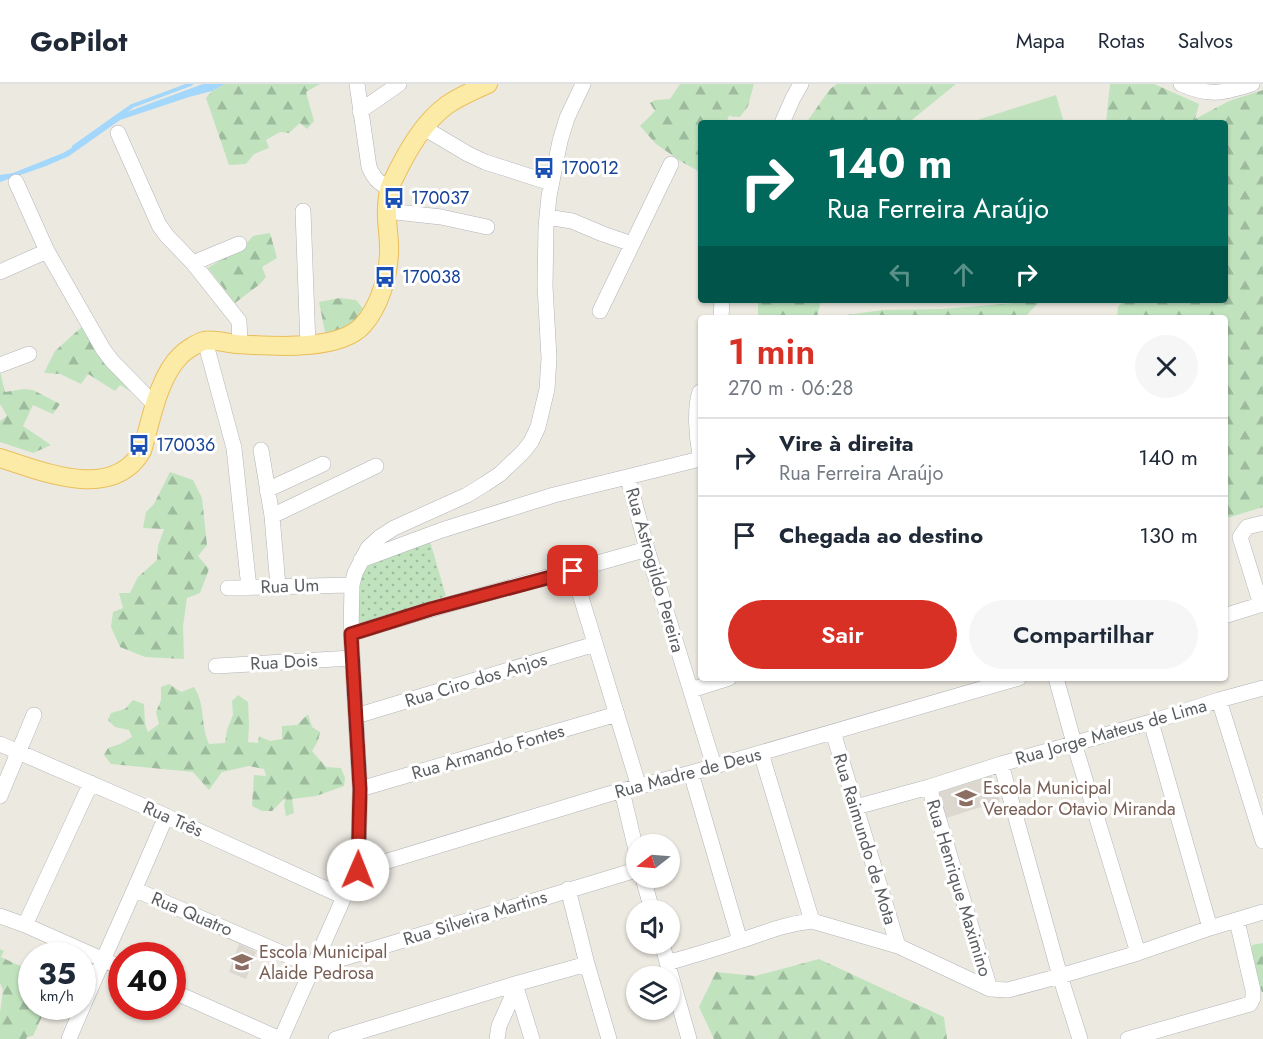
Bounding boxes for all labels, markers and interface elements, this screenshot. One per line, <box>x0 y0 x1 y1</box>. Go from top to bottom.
text: GoPilot <box>30 21 127 62</box>
text: Mapa <box>1016 26 1065 56</box>
text: Rotas <box>1098 26 1145 56</box>
text: Salvos <box>1178 26 1233 56</box>
text: 140 m <box>827 133 953 194</box>
icon: right <box>728 144 806 222</box>
place label: 170012 <box>561 155 619 181</box>
bus stop icon: 170012 <box>532 156 556 180</box>
place label: 170037 <box>411 185 470 211</box>
bus stop icon: 170037 <box>382 186 406 210</box>
text: Rua Ferreira Araújo <box>827 189 1049 228</box>
icon: left <box>884 258 917 291</box>
icon: ahead <box>947 258 980 291</box>
icon: right <box>1010 258 1043 291</box>
place label: 170038 <box>402 264 461 290</box>
bus stop icon: 170038 <box>373 265 397 289</box>
text: 1 min <box>728 325 815 377</box>
button: close <box>1135 335 1198 398</box>
text: 270 m · 06:28 <box>728 374 853 403</box>
text: Vire à direita <box>779 427 914 459</box>
place label: 170036 <box>156 432 215 458</box>
bus stop icon: 170036 <box>127 433 151 457</box>
icon: right <box>728 441 761 474</box>
text: 140 m <box>1138 441 1198 473</box>
text: Rua Ferreira Araújo <box>779 459 944 488</box>
street label: Rua Astrogildo Pereira <box>619 484 691 656</box>
icon: arrive <box>728 519 761 552</box>
text: Chegada ao destino <box>779 519 983 551</box>
text: 130 m <box>1139 519 1198 551</box>
pin <box>547 545 598 596</box>
icon: arrive <box>556 554 589 587</box>
street label: Rua Um <box>260 572 320 600</box>
button: Sair <box>728 600 957 669</box>
button: Compartilhar <box>969 600 1198 669</box>
street label: Rua Ciro dos Anjos <box>402 646 550 714</box>
street label: Rua Dois <box>250 647 318 677</box>
street label: Rua Jorge Mateus de Lima <box>1012 692 1210 772</box>
street label: Rua Armando Fontes <box>409 718 567 786</box>
street label: Rua Madre de Deus <box>612 741 764 805</box>
street label: Rua Raimundo de Mota <box>827 750 903 928</box>
place label: Escola Municipal Vereador Otavio Miranda <box>983 775 1176 822</box>
school or university icon: Escola Municipal Vereador Otavio Miranda <box>954 786 978 810</box>
street label: Rua Três <box>139 794 207 844</box>
street label: Rua Henrique Maximino <box>920 796 998 980</box>
north arrow <box>626 834 680 888</box>
map controls <box>626 834 680 1020</box>
position arrow <box>326 838 390 902</box>
street label: Rua Silveira Martins <box>400 884 550 952</box>
street label: Rua Quatro <box>147 885 237 943</box>
button: sound <box>626 900 680 954</box>
place label: Escola Municipal Alaide Pedrosa <box>259 939 387 986</box>
speed limit sign: 40 <box>108 942 186 1020</box>
school or university icon: Escola Municipal Alaide Pedrosa <box>230 950 254 974</box>
text: 35 <box>38 952 76 995</box>
button: layers <box>626 966 680 1020</box>
text: km/h <box>40 985 74 1007</box>

